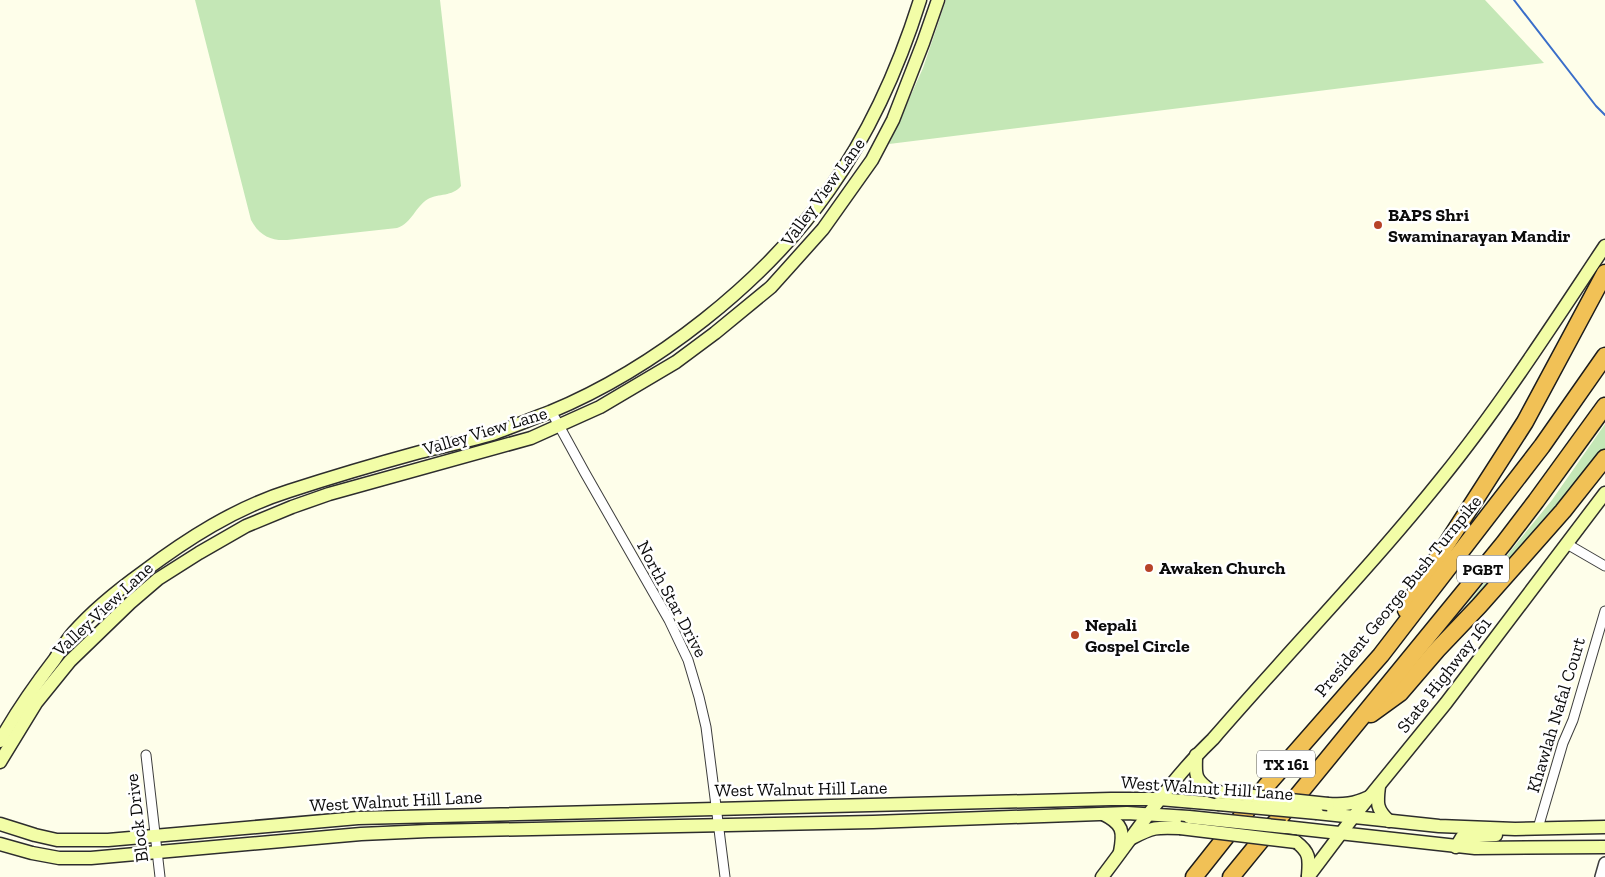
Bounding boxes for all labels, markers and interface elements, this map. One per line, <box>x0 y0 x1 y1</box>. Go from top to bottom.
street label: Valley View Lane <box>776 134 870 251</box>
place label: BAPS Shri Swaminarayan Mandir <box>1388 204 1571 247</box>
marker: BAPS Shri Swaminarayan Mandir <box>1372 219 1384 231</box>
street label: Valley View Lane <box>419 402 550 461</box>
street label: President George Bush Turnpike <box>1310 491 1486 701</box>
street label: North Star Drive <box>632 537 712 661</box>
road number: PGBT <box>1457 556 1509 582</box>
street label: Valley View Lane <box>48 557 158 662</box>
place label: Awaken Church <box>1159 557 1286 579</box>
marker: Awaken Church <box>1143 562 1155 574</box>
street label: State Highway 161 <box>1392 613 1496 737</box>
place label: Nepali Gospel Circle <box>1085 614 1190 657</box>
marker: Nepali Gospel Circle <box>1069 629 1081 641</box>
street label: Khawlah Nafal Court <box>1522 634 1590 795</box>
road number: TX 161 <box>1257 751 1315 778</box>
street label: West Walnut Hill Lane <box>1120 771 1294 805</box>
street label: Block Drive <box>121 773 153 863</box>
street label: West Walnut Hill Lane <box>714 776 888 802</box>
street label: West Walnut Hill Lane <box>309 785 483 817</box>

